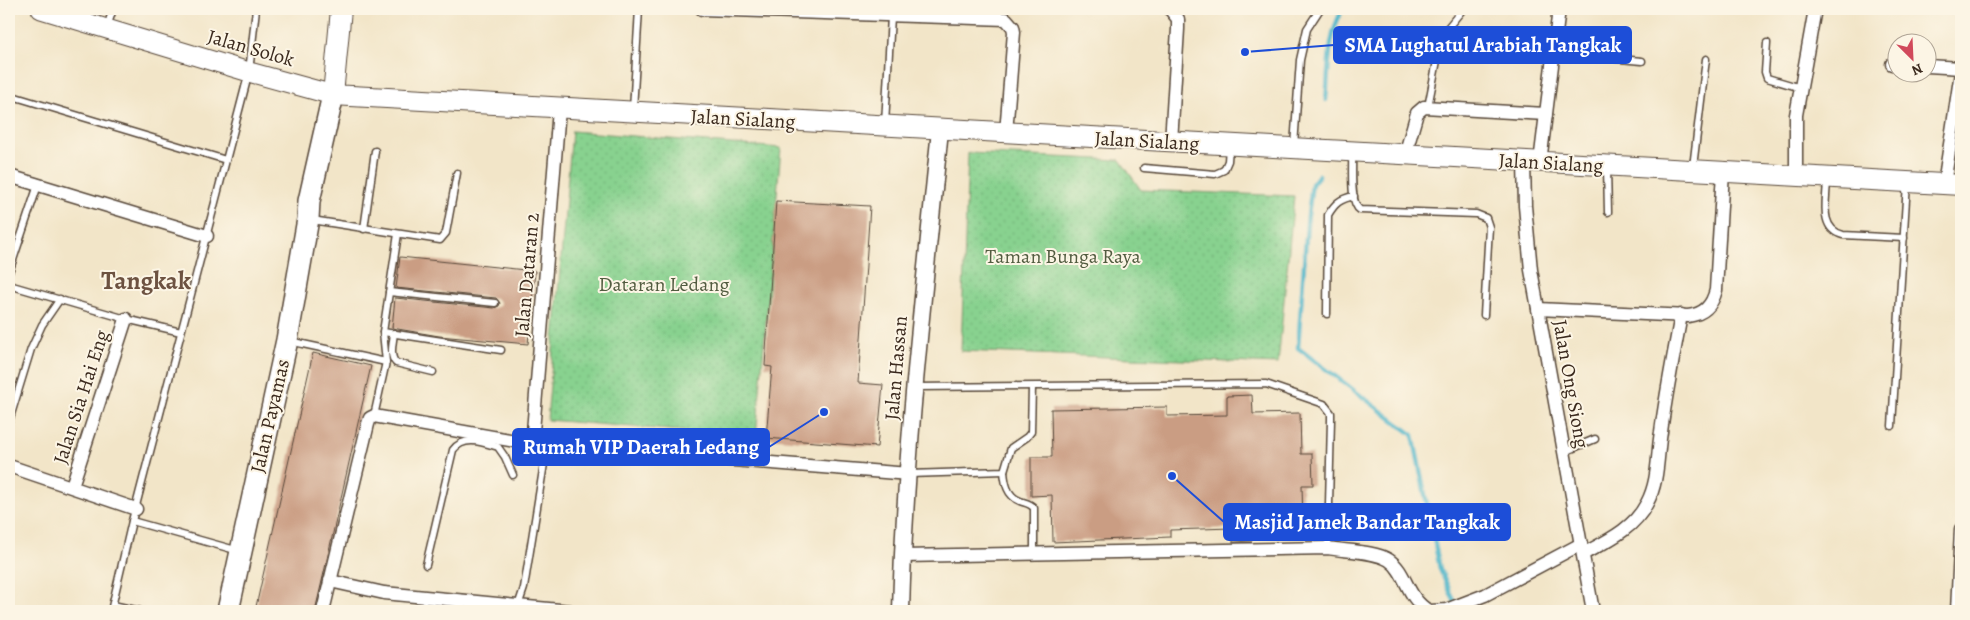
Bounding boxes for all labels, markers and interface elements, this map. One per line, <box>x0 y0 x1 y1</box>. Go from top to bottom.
street label: Jalan Solok <box>204 23 298 73</box>
callout: SMA Lughatul Arabiah Tangkak <box>1334 27 1631 63</box>
text: SMA Lughatul Arabiah Tangkak <box>1345 31 1622 59</box>
north arrow <box>1888 32 1938 82</box>
text: N <box>1909 59 1926 80</box>
street label: Jalan Sialang <box>690 103 796 135</box>
street label: Jalan Sialang <box>1094 125 1200 157</box>
street label: Jalan Sialang <box>1498 147 1604 179</box>
street label: Jalan Dataran 2 <box>508 211 546 338</box>
park label: Taman Bunga Raya <box>985 243 1141 270</box>
district label: Tangkak <box>101 264 191 298</box>
park label: Dataran Ledang <box>598 271 730 298</box>
street label: Jalan Hassan <box>878 315 914 421</box>
street label: Jalan Ong Siong <box>1546 318 1596 450</box>
street label: Jalan Sia Hai Eng <box>47 326 115 468</box>
street label: Jalan Payamas <box>244 357 296 475</box>
callout: Rumah VIP Daerah Ledang <box>513 429 769 465</box>
text: Rumah VIP Daerah Ledang <box>523 433 760 461</box>
callout: Masjid Jamek Bandar Tangkak <box>1224 504 1510 540</box>
text: Masjid Jamek Bandar Tangkak <box>1234 508 1500 536</box>

